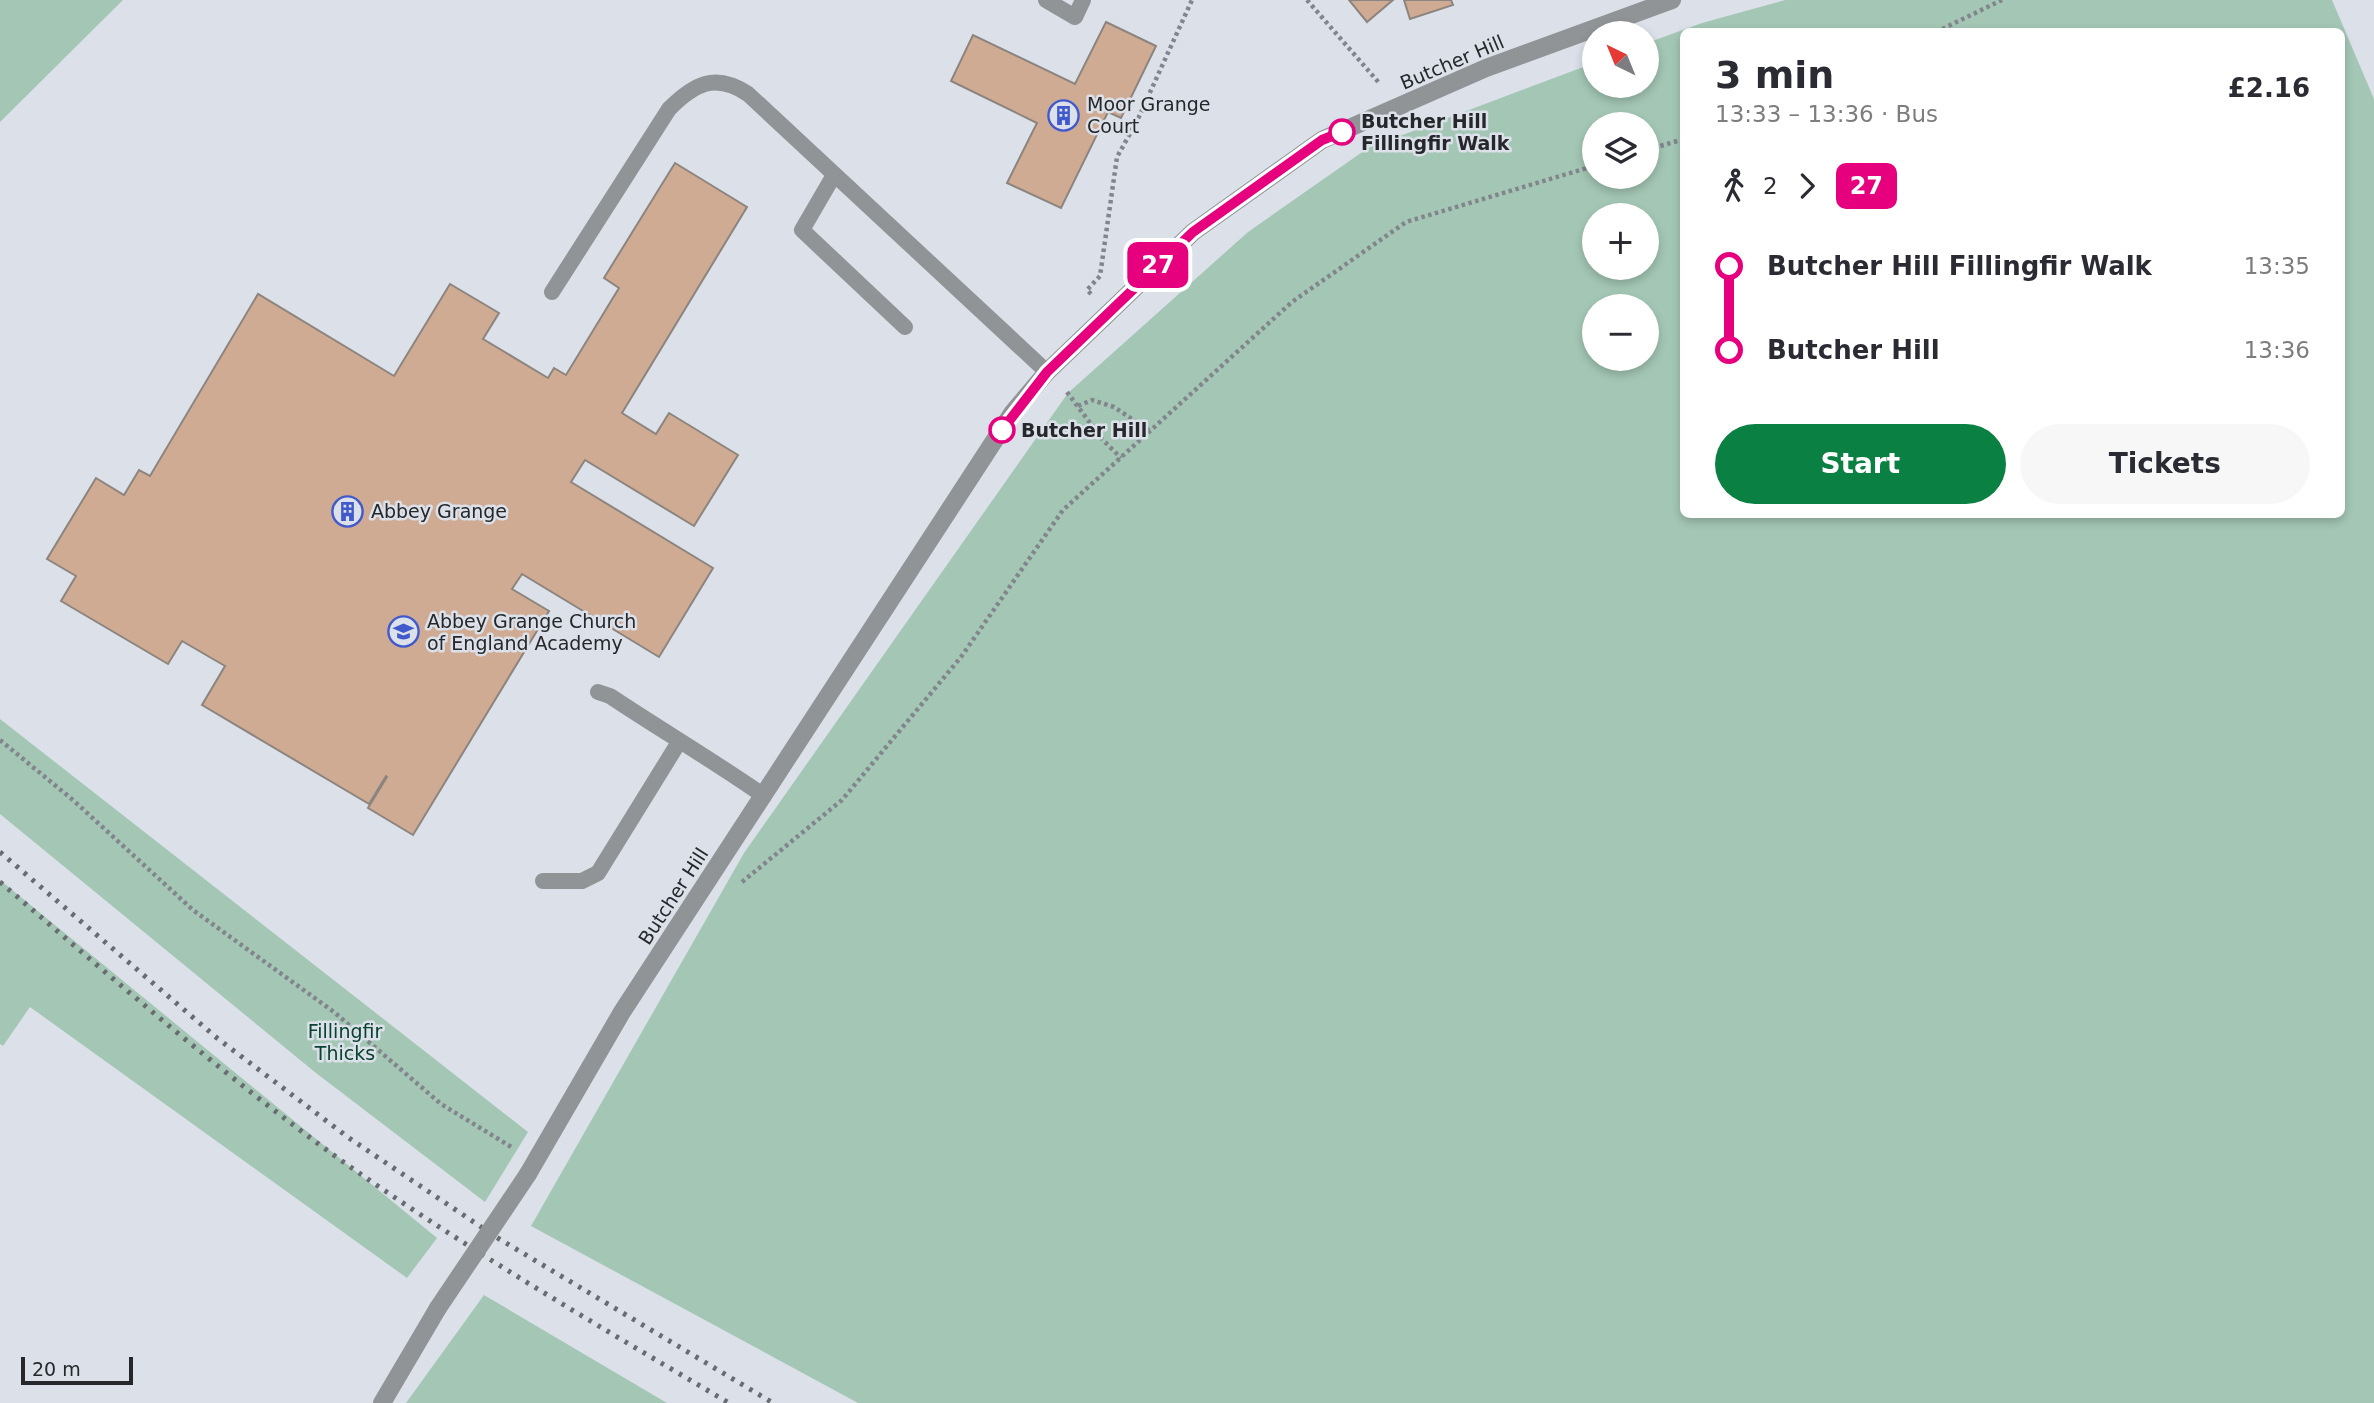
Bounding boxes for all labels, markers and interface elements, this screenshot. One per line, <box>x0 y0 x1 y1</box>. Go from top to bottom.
north arrow <box>1582 21 1659 98</box>
map controls <box>1582 21 1659 371</box>
street label: Butcher Hill <box>1397 30 1507 94</box>
text: 3 min <box>1715 53 1834 97</box>
text: £2.16 <box>2228 73 2310 103</box>
place label: Moor Grange Court <box>1087 93 1210 137</box>
building icon: Moor Grange Court <box>1047 98 1081 132</box>
text: 13:33 – 13:36 · Bus <box>1715 101 1938 127</box>
place label: Butcher Hill Fillingfir Walk <box>1361 110 1510 154</box>
button: layers <box>1582 112 1659 189</box>
marker: Butcher Hill Fillingfir Walk <box>1329 119 1355 145</box>
icon: walk <box>1715 167 1753 205</box>
icon: forward <box>1788 167 1826 205</box>
text: 27 <box>1850 172 1883 200</box>
text: 2 <box>1763 173 1778 199</box>
button: + <box>1582 203 1659 280</box>
line badge: 27 <box>1126 242 1190 288</box>
text: 27 <box>1141 251 1175 279</box>
text: Butcher Hill Fillingfir Walk <box>1767 251 2152 281</box>
text: 13:35 <box>2244 253 2310 279</box>
button: − <box>1582 294 1659 371</box>
text: Butcher Hill <box>1767 335 1940 365</box>
text: 13:36 <box>2244 337 2310 363</box>
marker: Butcher Hill <box>989 417 1015 443</box>
place label: Butcher Hill <box>1021 419 1147 441</box>
button: Start <box>1715 424 2006 504</box>
button: Tickets <box>2020 424 2310 504</box>
building icon: Abbey Grange <box>331 494 365 528</box>
place label: Abbey Grange <box>371 500 507 522</box>
place label: Abbey Grange Church of England Academy <box>427 610 636 654</box>
school or university icon: Abbey Grange Church of England Academy <box>387 615 421 649</box>
street label: Butcher Hill <box>634 844 712 948</box>
park label: Fillingfir Thicks <box>308 1020 382 1064</box>
scale bar <box>21 1354 133 1386</box>
text: 20 m <box>32 1358 81 1380</box>

